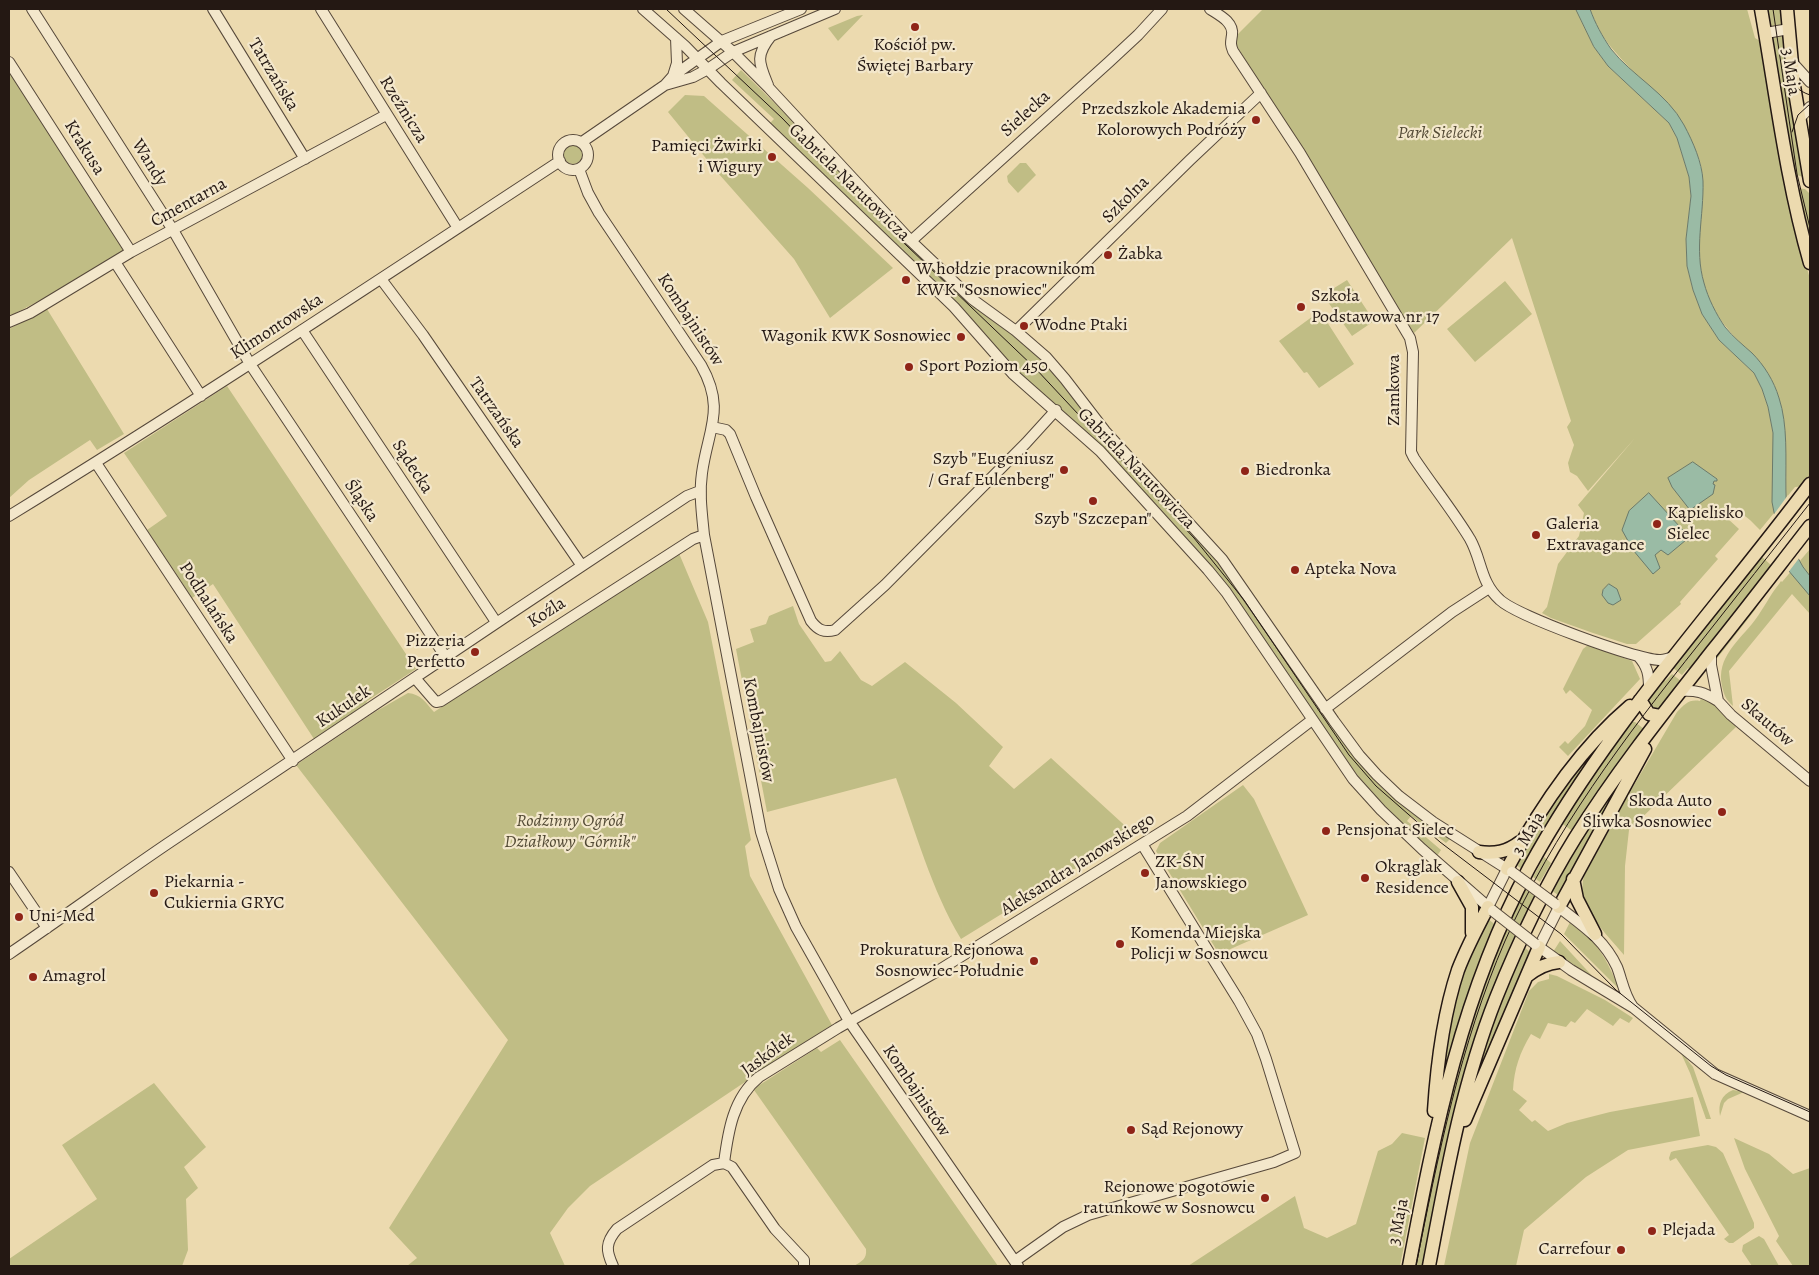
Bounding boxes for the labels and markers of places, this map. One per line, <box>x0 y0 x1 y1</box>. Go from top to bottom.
marker: Kościół pw. Świętej Barbary <box>909 21 921 33</box>
place label: Kościół pw. Świętej Barbary <box>857 35 973 78</box>
place label: Przedszkole Akademia Kolorowych Podróży <box>1081 99 1246 142</box>
marker: Przedszkole Akademia Kolorowych Podróży <box>1250 114 1262 126</box>
place label: Pamięci Żwirki i Wigury <box>651 136 762 178</box>
marker: Pamięci Żwirki i Wigury <box>766 151 778 163</box>
place label: Żabka <box>1118 244 1163 266</box>
marker: Żabka <box>1102 249 1114 261</box>
place label: W hołdzie pracownikom KWK "Sosnowiec" <box>916 259 1095 302</box>
marker: W hołdzie pracownikom KWK "Sosnowiec" <box>900 274 912 286</box>
place label: Szkoła Podstawowa nr 17 <box>1311 286 1439 328</box>
marker: Szkoła Podstawowa nr 17 <box>1295 301 1307 313</box>
place label: Wodne Ptaki <box>1034 315 1128 337</box>
marker: Wodne Ptaki <box>1018 320 1030 332</box>
place label: Wagonik KWK Sosnowiec <box>762 326 951 348</box>
marker: Wagonik KWK Sosnowiec <box>955 331 967 343</box>
place label: Sport Poziom 450 <box>919 356 1048 378</box>
marker: Sport Poziom 450 <box>903 361 915 373</box>
place label: Szyb "Eugeniusz / Graf Eulenberg" <box>928 449 1054 492</box>
place label: Biedronka <box>1255 460 1331 482</box>
marker: Szyb "Eugeniusz / Graf Eulenberg" <box>1058 464 1070 476</box>
marker: Biedronka <box>1239 465 1251 477</box>
marker: Szyb "Szczepan" <box>1087 495 1099 507</box>
place label: Kąpielisko Sielec <box>1667 503 1743 546</box>
place label: Szyb "Szczepan" <box>1034 509 1152 531</box>
place label: Galeria Extravagance <box>1546 514 1644 556</box>
marker: Kąpielisko Sielec <box>1651 518 1663 530</box>
marker: Galeria Extravagance <box>1530 529 1542 541</box>
place label: Apteka Nova <box>1305 559 1397 581</box>
marker: Apteka Nova <box>1289 564 1301 576</box>
place label: Pizzeria Perfetto <box>405 631 465 674</box>
marker: Pizzeria Perfetto <box>469 646 481 658</box>
place label: Skoda Auto Śliwka Sosnowiec <box>1583 791 1712 834</box>
marker: Skoda Auto Śliwka Sosnowiec <box>1716 806 1728 818</box>
place label: Pensjonat Sielec <box>1336 820 1454 842</box>
marker: Pensjonat Sielec <box>1320 825 1332 837</box>
place label: ZK-ŚN Janowskiego <box>1155 852 1247 894</box>
place label: Okrąglak Residence <box>1375 857 1449 900</box>
marker: ZK-ŚN Janowskiego <box>1139 867 1151 879</box>
place label: Piekarnia - Cukiernia GRYC <box>164 872 284 914</box>
marker: Okrąglak Residence <box>1359 872 1371 884</box>
marker: Piekarnia - Cukiernia GRYC <box>148 887 160 899</box>
place label: Uni-Med <box>29 906 95 928</box>
marker: Uni-Med <box>13 911 25 923</box>
place label: Komenda Miejska Policji w Sosnowcu <box>1130 923 1268 966</box>
marker: Komenda Miejska Policji w Sosnowcu <box>1114 938 1126 950</box>
place label: Prokuratura Rejonowa Sosnowiec-Południe <box>859 940 1024 982</box>
marker: Prokuratura Rejonowa Sosnowiec-Południe <box>1028 955 1040 967</box>
place label: Amagrol <box>43 966 106 988</box>
marker: Amagrol <box>27 971 39 983</box>
place label: Sąd Rejonowy <box>1141 1119 1243 1141</box>
marker: Sąd Rejonowy <box>1125 1124 1137 1136</box>
place label: Rejonowe pogotowie ratunkowe w Sosnowcu <box>1083 1177 1255 1220</box>
marker: Rejonowe pogotowie ratunkowe w Sosnowcu <box>1259 1192 1271 1204</box>
place label: Plejada <box>1662 1220 1715 1242</box>
marker: Plejada <box>1646 1225 1658 1237</box>
place label: Carrefour <box>1538 1239 1611 1261</box>
marker: Carrefour <box>1615 1244 1627 1256</box>

